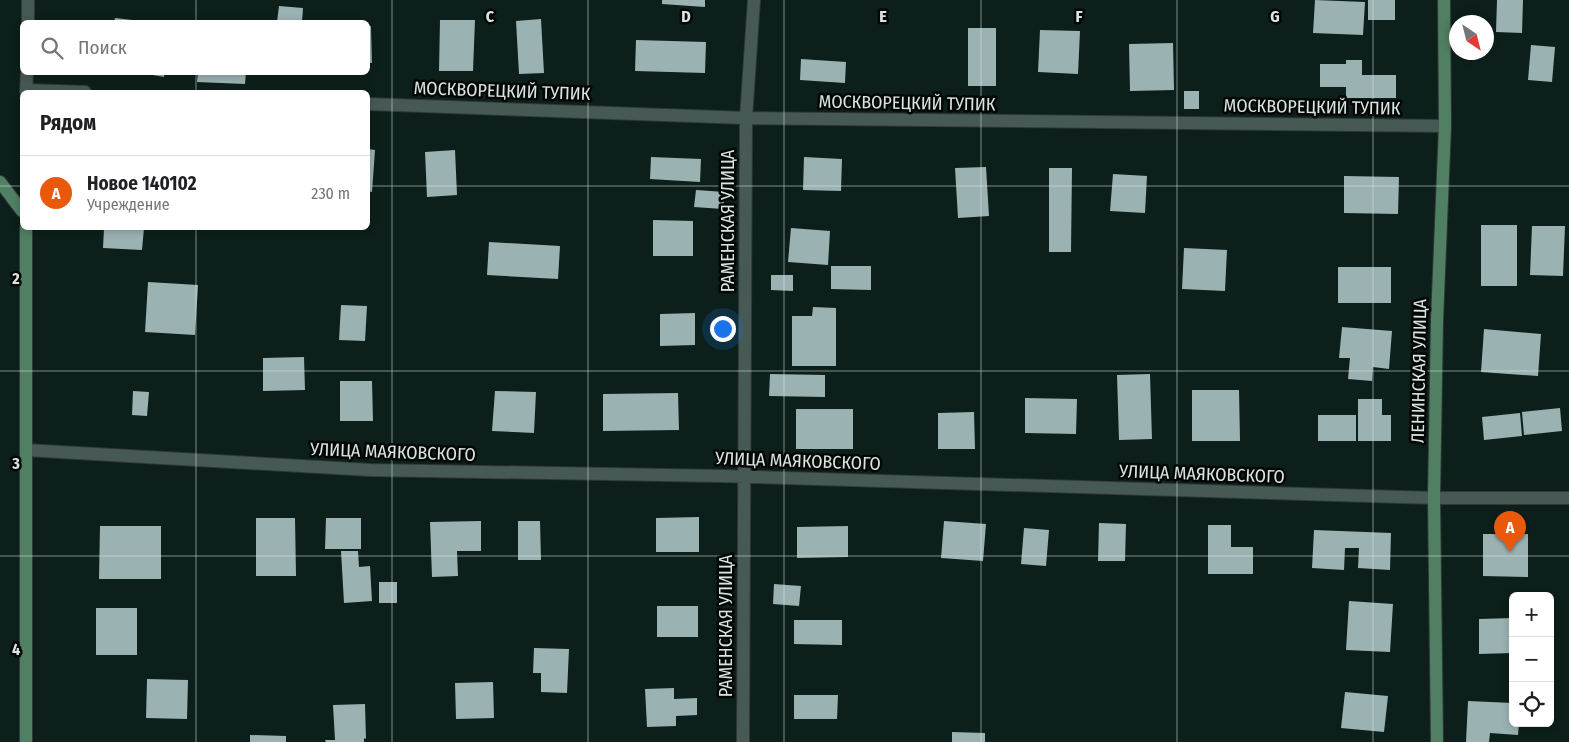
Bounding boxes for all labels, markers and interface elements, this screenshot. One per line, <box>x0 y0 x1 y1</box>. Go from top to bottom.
text: C <box>486 7 495 26</box>
text: D <box>681 7 691 26</box>
text: E <box>879 7 887 26</box>
text: F <box>1075 7 1083 26</box>
text: G <box>1270 7 1280 26</box>
north arrow <box>1449 15 1494 60</box>
search box <box>20 20 370 75</box>
icon: search <box>38 34 66 62</box>
text: Поиск <box>78 36 127 59</box>
street label: МОСКВОРЕЦКИЙ ТУПИК <box>413 77 591 105</box>
street label: МОСКВОРЕЦКИЙ ТУПИК <box>818 90 996 116</box>
street label: МОСКВОРЕЦКИЙ ТУПИК <box>1223 94 1401 120</box>
text: Рядом <box>40 110 96 136</box>
street label: РАМЕНСКАЯ УЛИЦА <box>717 149 739 292</box>
text: Новое 140102 <box>87 172 197 195</box>
text: A <box>52 184 60 203</box>
text: 230 m <box>311 184 350 203</box>
text: Учреждение <box>87 195 170 214</box>
text: 2 <box>11 269 20 288</box>
street label: ЛЕНИНСКАЯ УЛИЦА <box>1407 298 1431 443</box>
your location <box>710 316 736 342</box>
street label: УЛИЦА МАЯКОВСКОГО <box>309 438 476 466</box>
street label: УЛИЦА МАЯКОВСКОГО <box>714 447 881 475</box>
text: 3 <box>11 454 20 473</box>
street label: УЛИЦА МАЯКОВСКОГО <box>1118 460 1285 488</box>
pin: A <box>1494 511 1526 552</box>
street label: РАМЕНСКАЯ УЛИЦА <box>715 554 737 697</box>
map controls <box>1509 592 1554 727</box>
button: + <box>1509 592 1554 637</box>
button: − <box>1509 637 1554 682</box>
text: 4 <box>12 640 20 659</box>
button: locate <box>1509 682 1554 727</box>

